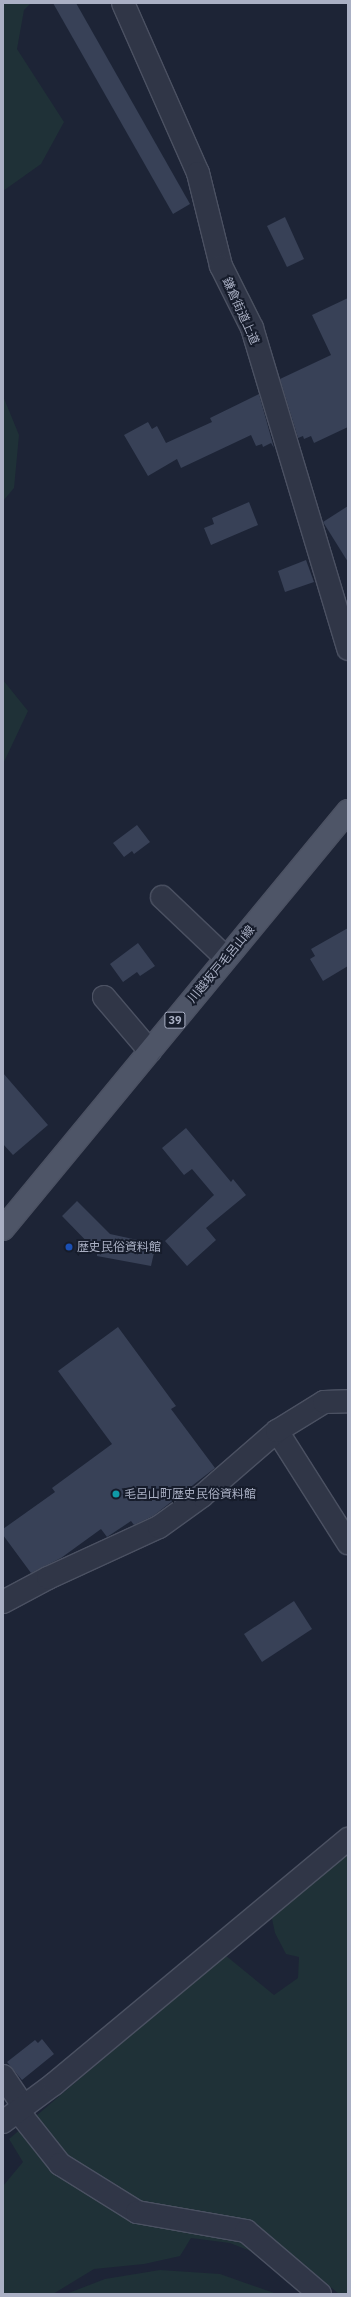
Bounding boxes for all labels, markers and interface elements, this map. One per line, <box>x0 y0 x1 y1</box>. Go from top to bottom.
street label: 鎌倉街道上道 <box>220 275 262 347</box>
street label: 川越坂戸毛呂山線 <box>185 923 257 1005</box>
road number: 39 <box>164 1011 186 1029</box>
place label: 歴史民俗資料館 <box>77 1240 161 1254</box>
marker: 歴史民俗資料館 <box>64 1242 74 1252</box>
place label: 毛呂山町歴史民俗資料館 <box>124 1487 256 1501</box>
marker: 毛呂山町歴史民俗資料館 <box>111 1489 121 1499</box>

